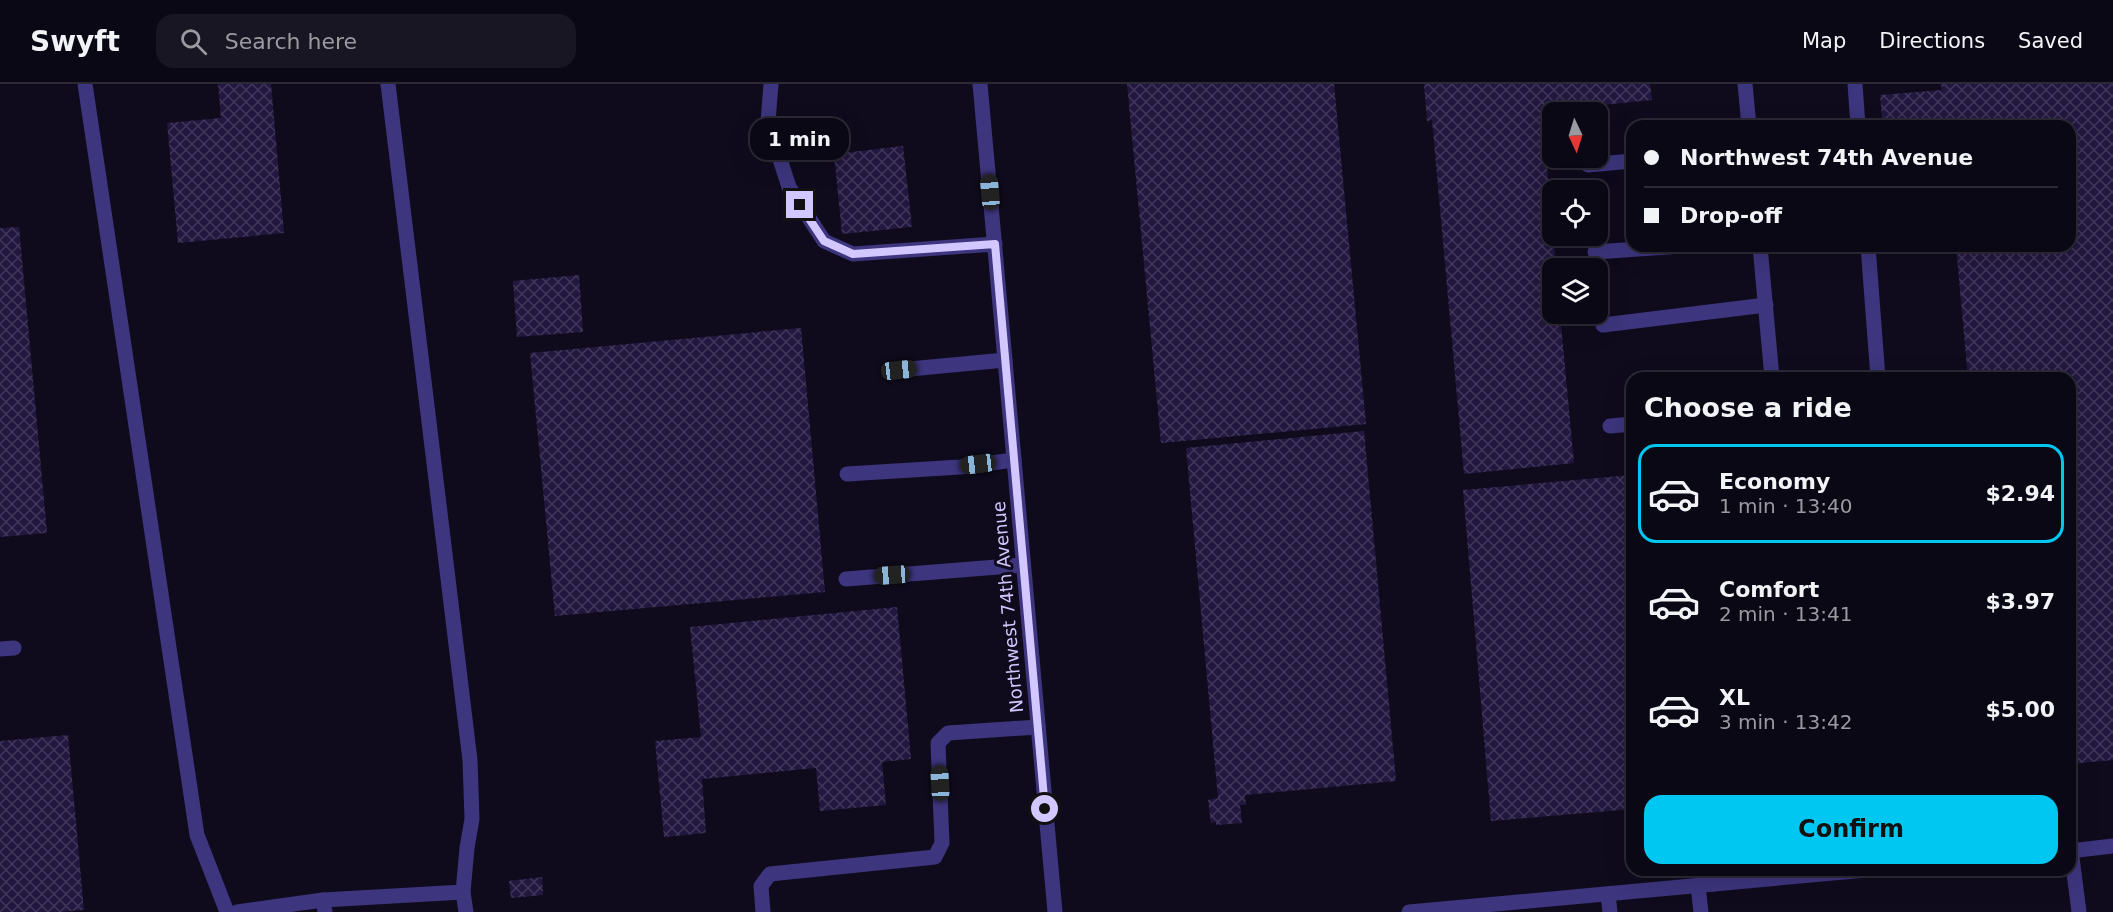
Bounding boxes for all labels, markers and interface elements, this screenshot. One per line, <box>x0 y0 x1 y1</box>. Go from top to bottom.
search box <box>156 14 576 68</box>
text: Swyft <box>30 25 120 58</box>
icon: search <box>177 25 210 58</box>
text: Search here <box>225 29 357 54</box>
text: Map <box>1802 29 1846 53</box>
text: Directions <box>1879 29 1985 53</box>
text: Saved <box>2018 29 2083 53</box>
north arrow <box>1542 102 1608 168</box>
map controls <box>1542 102 1608 324</box>
callout: 1 min <box>750 118 850 160</box>
text: 1 min <box>768 127 831 151</box>
text: Northwest 74th Avenue <box>1680 145 1973 170</box>
car <box>979 173 1001 211</box>
button: locate <box>1542 180 1608 246</box>
route end <box>786 191 813 218</box>
text: Drop-off <box>1680 203 1782 228</box>
button: layers <box>1542 258 1608 324</box>
car <box>880 359 918 381</box>
text: Choose a ride <box>1644 392 1852 423</box>
car <box>959 453 997 475</box>
icon: car <box>1647 467 1701 521</box>
text: Economy <box>1719 469 1830 494</box>
text: $2.94 <box>1985 481 2055 506</box>
text: 1 min · 13:40 <box>1719 494 1853 518</box>
street label: Northwest 74th Avenue <box>988 500 1027 714</box>
car <box>873 565 911 585</box>
icon: car <box>1647 575 1701 629</box>
text: Comfort <box>1719 577 1819 602</box>
text: $3.97 <box>1985 589 2055 614</box>
text: 2 min · 13:41 <box>1719 602 1853 626</box>
icon: car <box>1647 683 1701 737</box>
text: XL <box>1719 685 1750 710</box>
text: $5.00 <box>1985 697 2055 722</box>
text: 3 min · 13:42 <box>1719 710 1853 734</box>
car <box>930 765 950 801</box>
route start <box>1031 795 1058 822</box>
button: Confirm <box>1644 795 2058 864</box>

